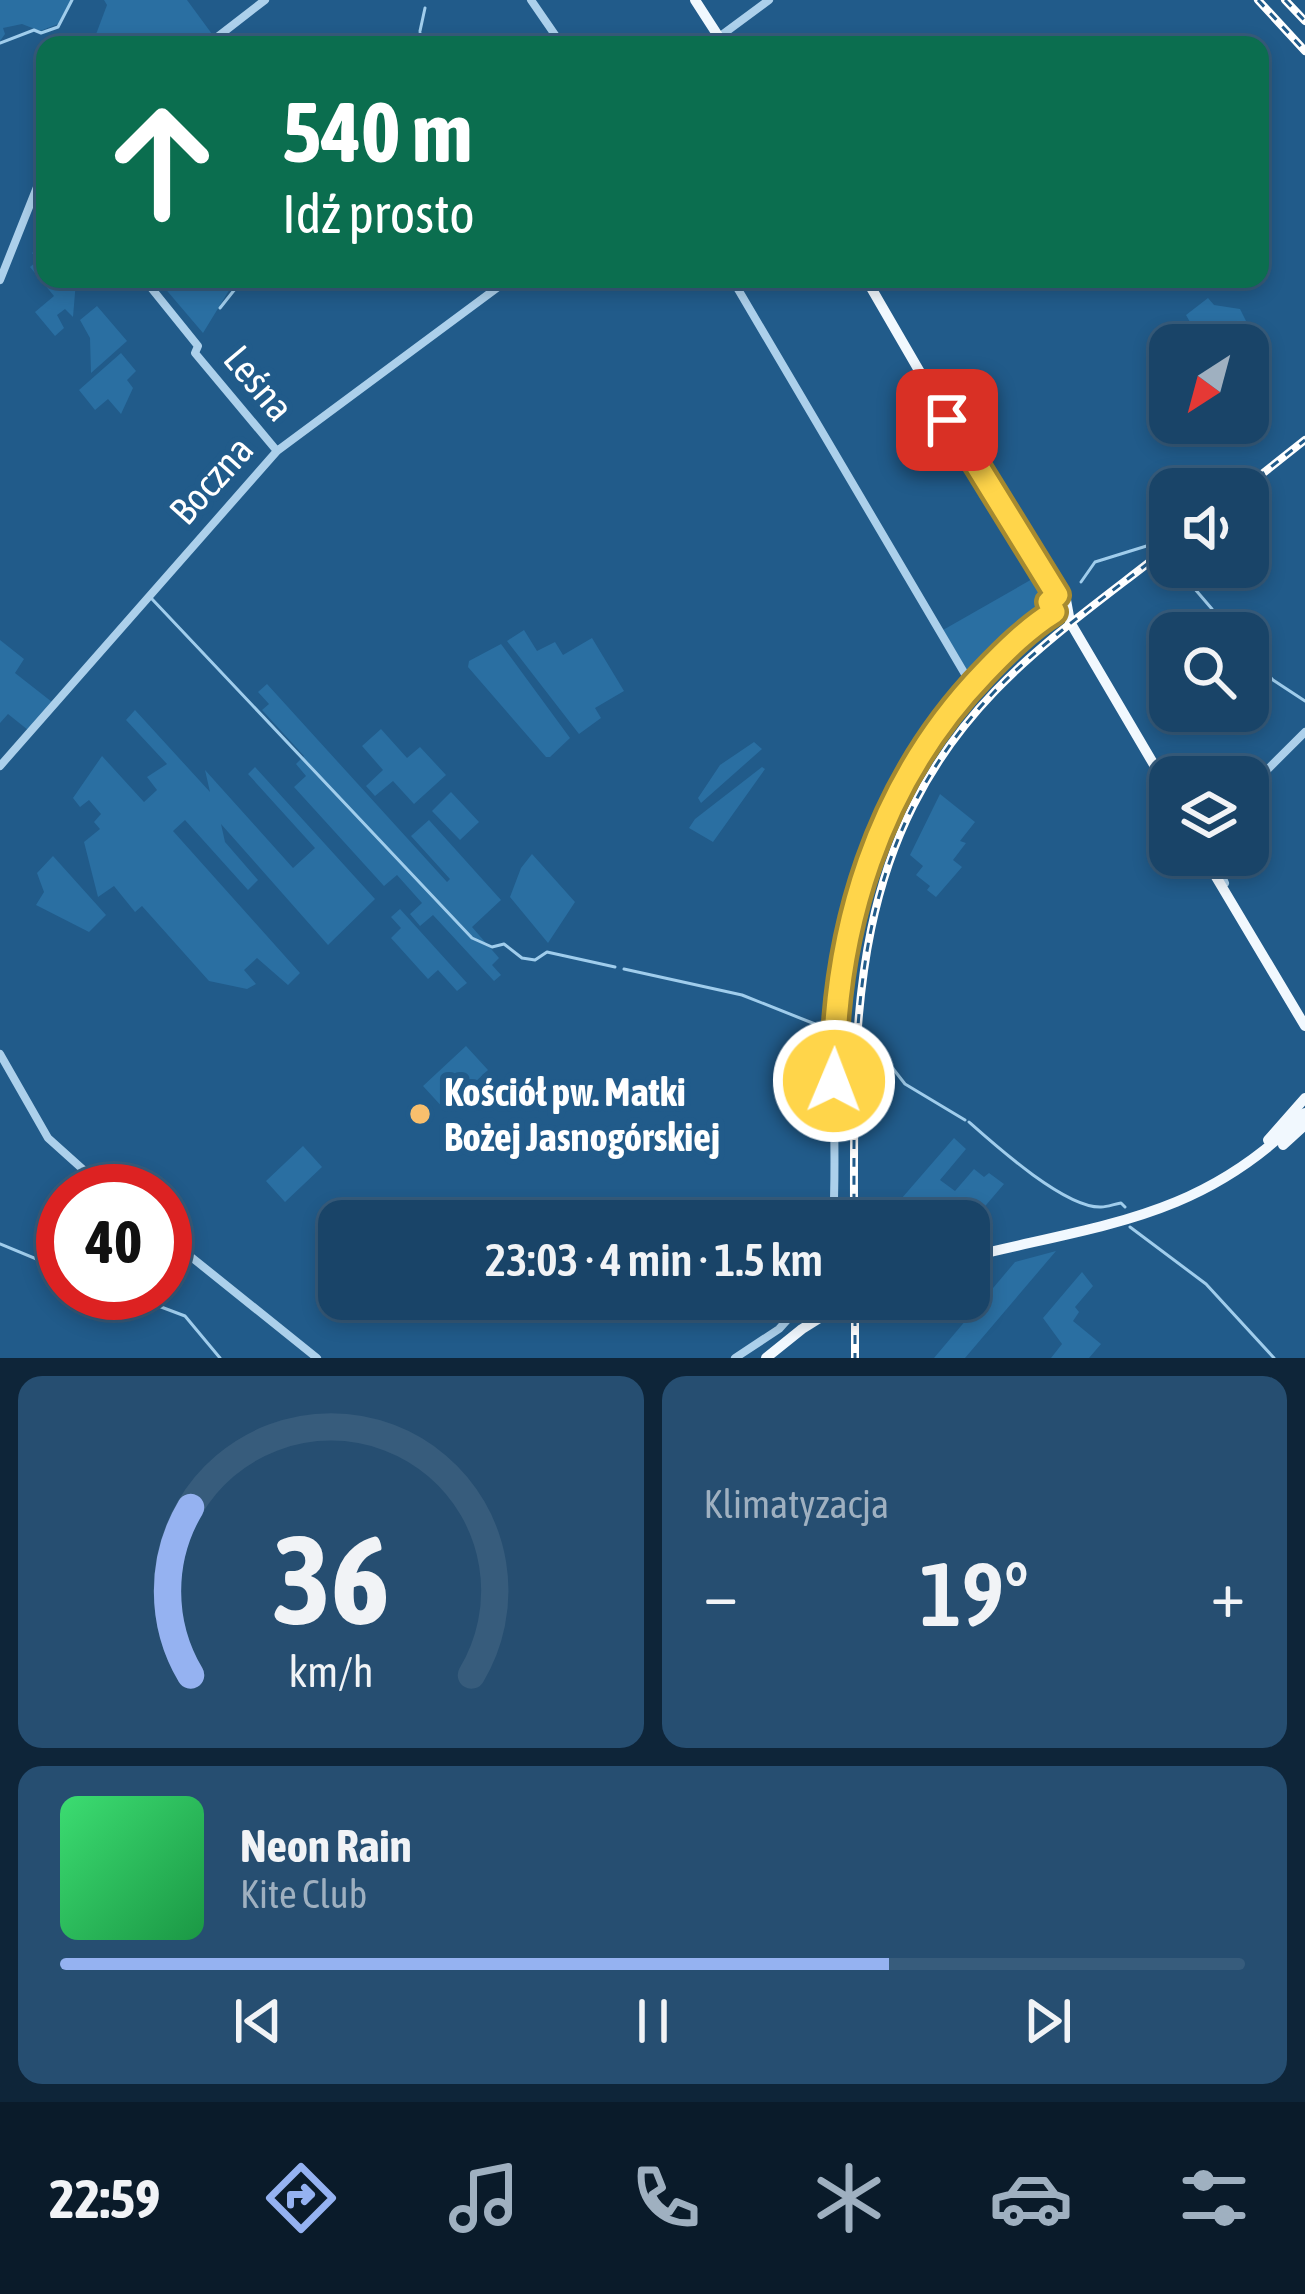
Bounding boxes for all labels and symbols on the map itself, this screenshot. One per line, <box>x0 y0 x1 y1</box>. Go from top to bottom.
north arrow <box>1149 324 1269 444</box>
street label: Leśna <box>215 337 303 429</box>
pin <box>896 369 998 471</box>
street label: Boczna <box>160 427 262 533</box>
position arrow <box>771 1018 897 1144</box>
place label: Kościół pw. Matki Bożej Jasnogórskiej <box>444 1070 720 1159</box>
marker: Kościół pw. Matki Bożej Jasnogórskiej <box>407 1101 433 1127</box>
speed limit sign: 40 <box>36 1164 192 1320</box>

